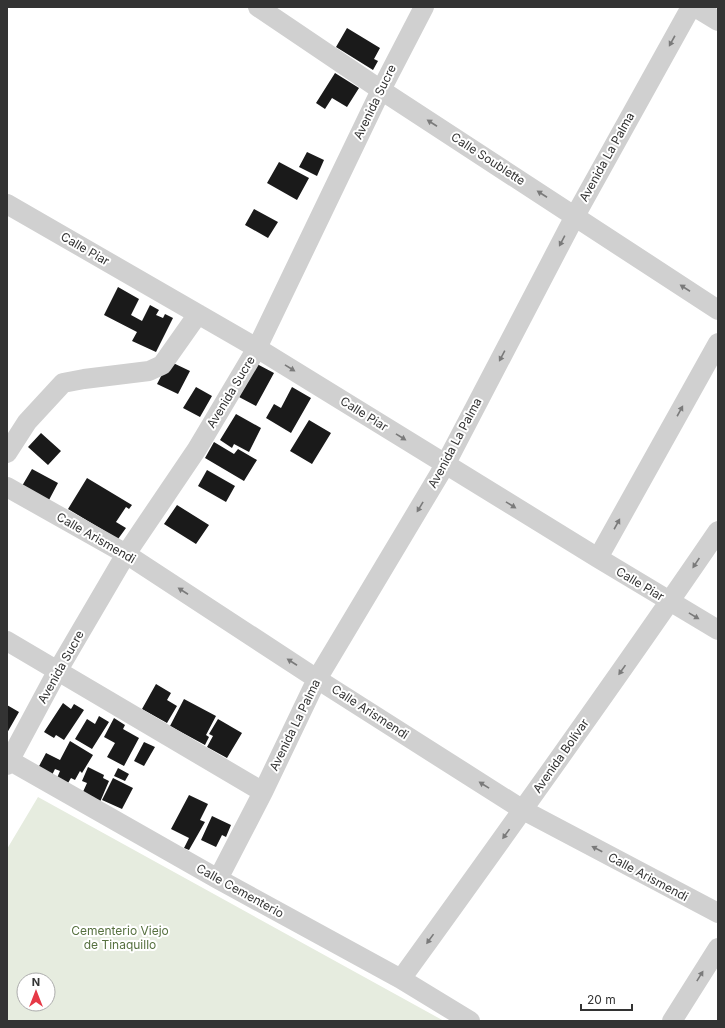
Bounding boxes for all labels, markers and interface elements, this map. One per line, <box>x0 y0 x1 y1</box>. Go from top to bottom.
one-way arrow <box>669 35 676 47</box>
street label: Avenida Sucre <box>350 62 399 142</box>
street label: Avenida La Palma <box>576 109 637 204</box>
one-way arrow <box>427 120 438 127</box>
street label: Calle Soublette <box>448 129 528 188</box>
one-way arrow <box>536 190 547 198</box>
street label: Calle Piar <box>58 229 113 269</box>
one-way arrow <box>559 235 565 246</box>
one-way arrow <box>680 285 691 292</box>
one-way arrow <box>499 350 505 362</box>
street label: Avenida Sucre <box>203 353 258 430</box>
one-way arrow <box>285 364 295 372</box>
street label: Calle Piar <box>338 393 391 434</box>
street label: Avenida La Palma <box>424 395 485 490</box>
one-way arrow <box>677 405 684 417</box>
one-way arrow <box>395 433 406 440</box>
one-way arrow <box>506 501 516 509</box>
one-way arrow <box>416 502 424 512</box>
street label: Calle Arismendi <box>54 509 139 566</box>
one-way arrow <box>614 519 621 530</box>
one-way arrow <box>692 558 700 569</box>
street label: Calle Piar <box>613 563 667 604</box>
one-way arrow <box>178 587 188 595</box>
one-way arrow <box>688 612 700 619</box>
street label: Avenida Sucre <box>34 628 87 706</box>
one-way arrow <box>287 658 297 666</box>
one-way arrow <box>618 665 626 676</box>
street label: Avenida La Palma <box>266 677 323 773</box>
street label: Calle Arismendi <box>329 681 412 742</box>
street label: Avenida Bolívar <box>529 715 592 796</box>
one-way arrow <box>478 782 490 789</box>
one-way arrow <box>502 828 511 839</box>
one-way arrow <box>591 846 603 853</box>
street label: Calle Arismendi <box>606 849 691 904</box>
street label: Calle Cementerio <box>194 860 287 921</box>
park label: Cementerio Viejo de Tinaquillo <box>71 923 169 952</box>
one-way arrow <box>426 934 434 944</box>
one-way arrow <box>697 970 704 982</box>
north arrow <box>16 972 56 1012</box>
text: N <box>32 975 40 989</box>
scale bar <box>581 986 632 1012</box>
text: 20 m <box>587 992 616 1007</box>

